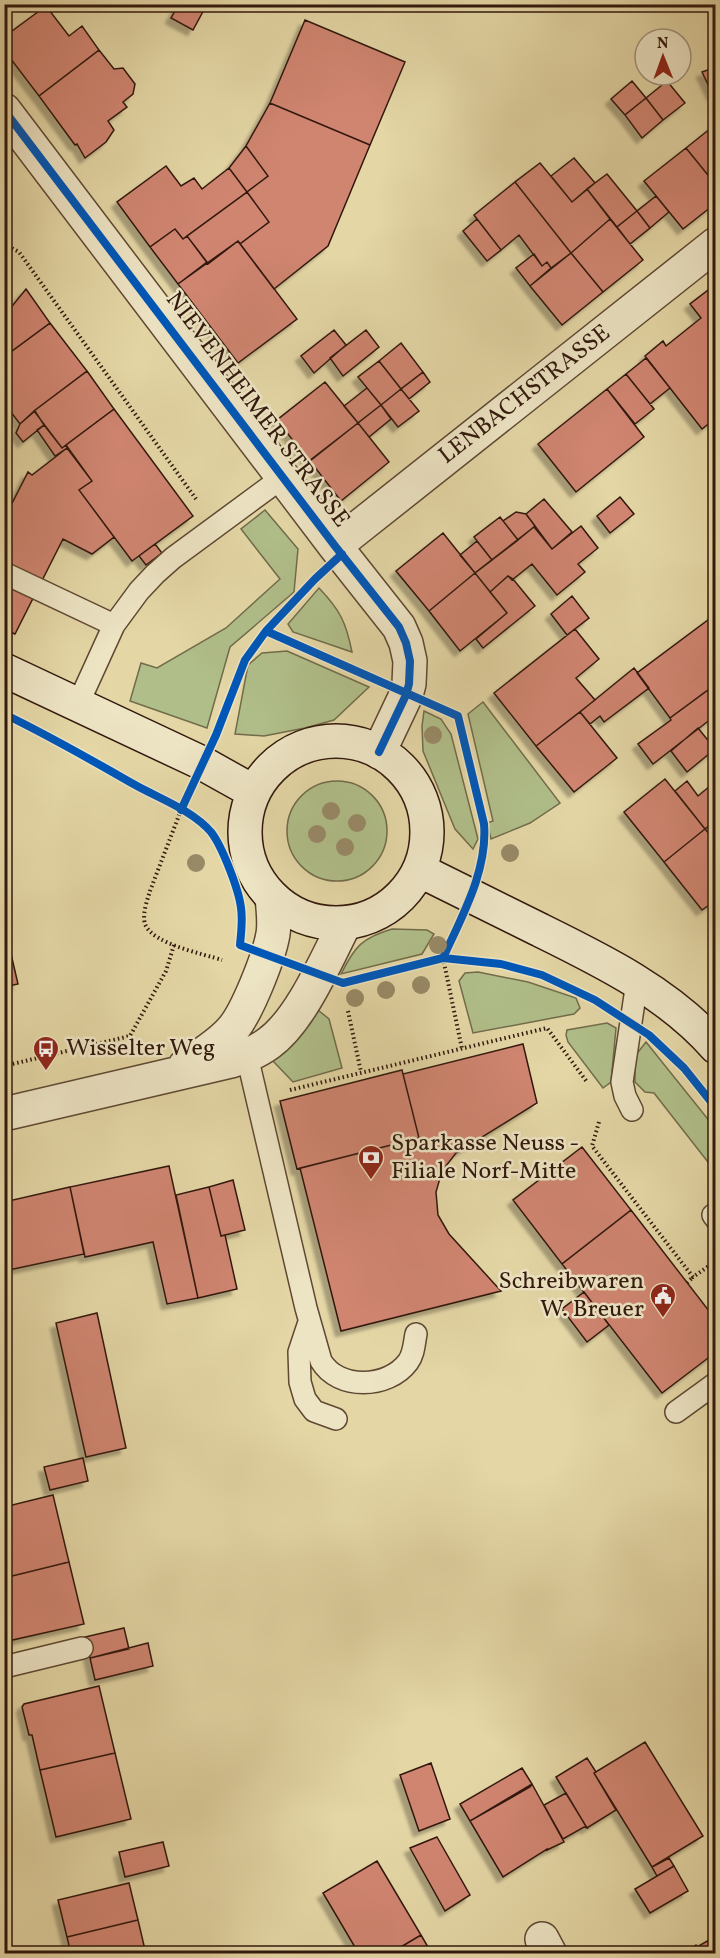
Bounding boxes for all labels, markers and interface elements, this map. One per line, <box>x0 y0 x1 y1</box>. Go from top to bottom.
north arrow <box>633 27 693 87</box>
text: N <box>657 33 669 55</box>
street label: NIEVENHEIMER STRASSE <box>157 285 357 535</box>
street label: LENBACHSTRASSE <box>432 317 618 473</box>
place label: Wisselter Weg <box>66 1032 215 1066</box>
bus stop icon: Wisselter Weg <box>31 1034 61 1072</box>
place label: Sparkasse Neuss - Filiale Norf-Mitte <box>391 1127 579 1189</box>
bank icon: Sparkasse Neuss - Filiale Norf-Mitte <box>356 1143 386 1181</box>
place label: Schreibwaren W. Breuer <box>498 1265 644 1327</box>
public building icon: Schreibwaren W. Breuer <box>648 1281 678 1319</box>

